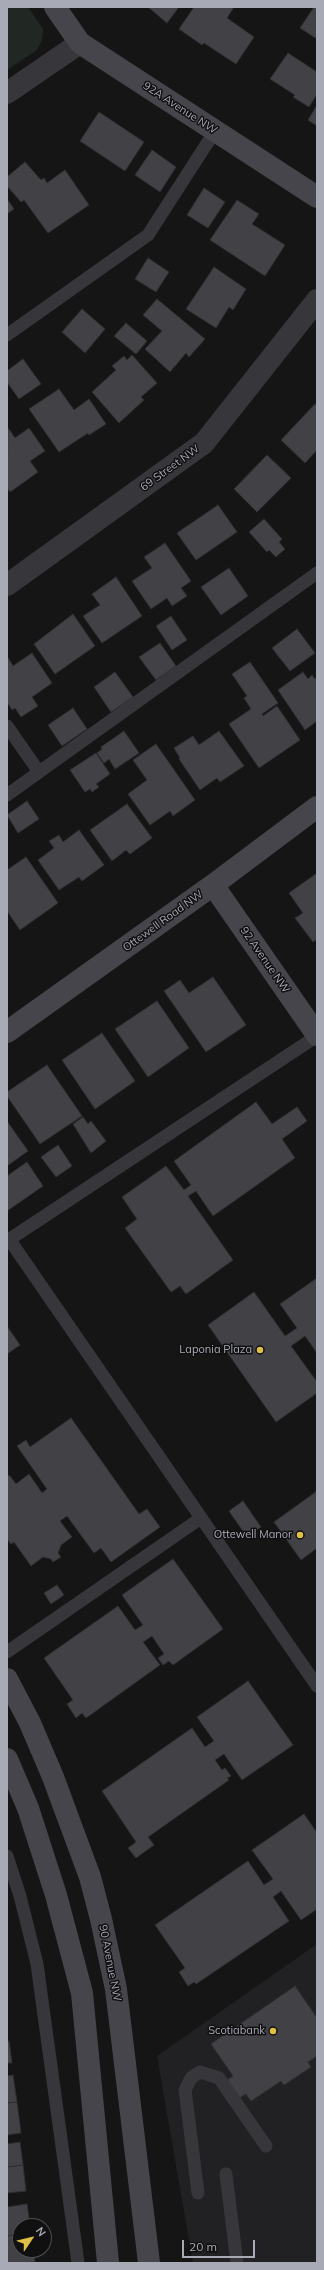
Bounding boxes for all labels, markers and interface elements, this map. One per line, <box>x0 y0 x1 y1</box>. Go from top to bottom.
street label: 92A Avenue NW <box>140 79 220 137</box>
street label: 69 Street NW <box>138 442 202 494</box>
street label: Ottewell Road NW <box>120 888 206 954</box>
street label: 92 Avenue NW <box>237 924 293 996</box>
place label: Laponia Plaza <box>179 1343 252 1357</box>
marker: Laponia Plaza <box>255 1345 265 1355</box>
place label: Ottewell Manor <box>214 1528 292 1542</box>
marker: Ottewell Manor <box>295 1530 305 1540</box>
street label: 90 Avenue NW <box>96 1924 124 2002</box>
place label: Scotiabank <box>208 2024 265 2038</box>
marker: Scotiabank <box>268 2026 278 2036</box>
north arrow <box>12 2218 52 2258</box>
text: N <box>33 2224 49 2239</box>
scale bar <box>184 2232 257 2258</box>
text: 20 m <box>189 2239 217 2254</box>

